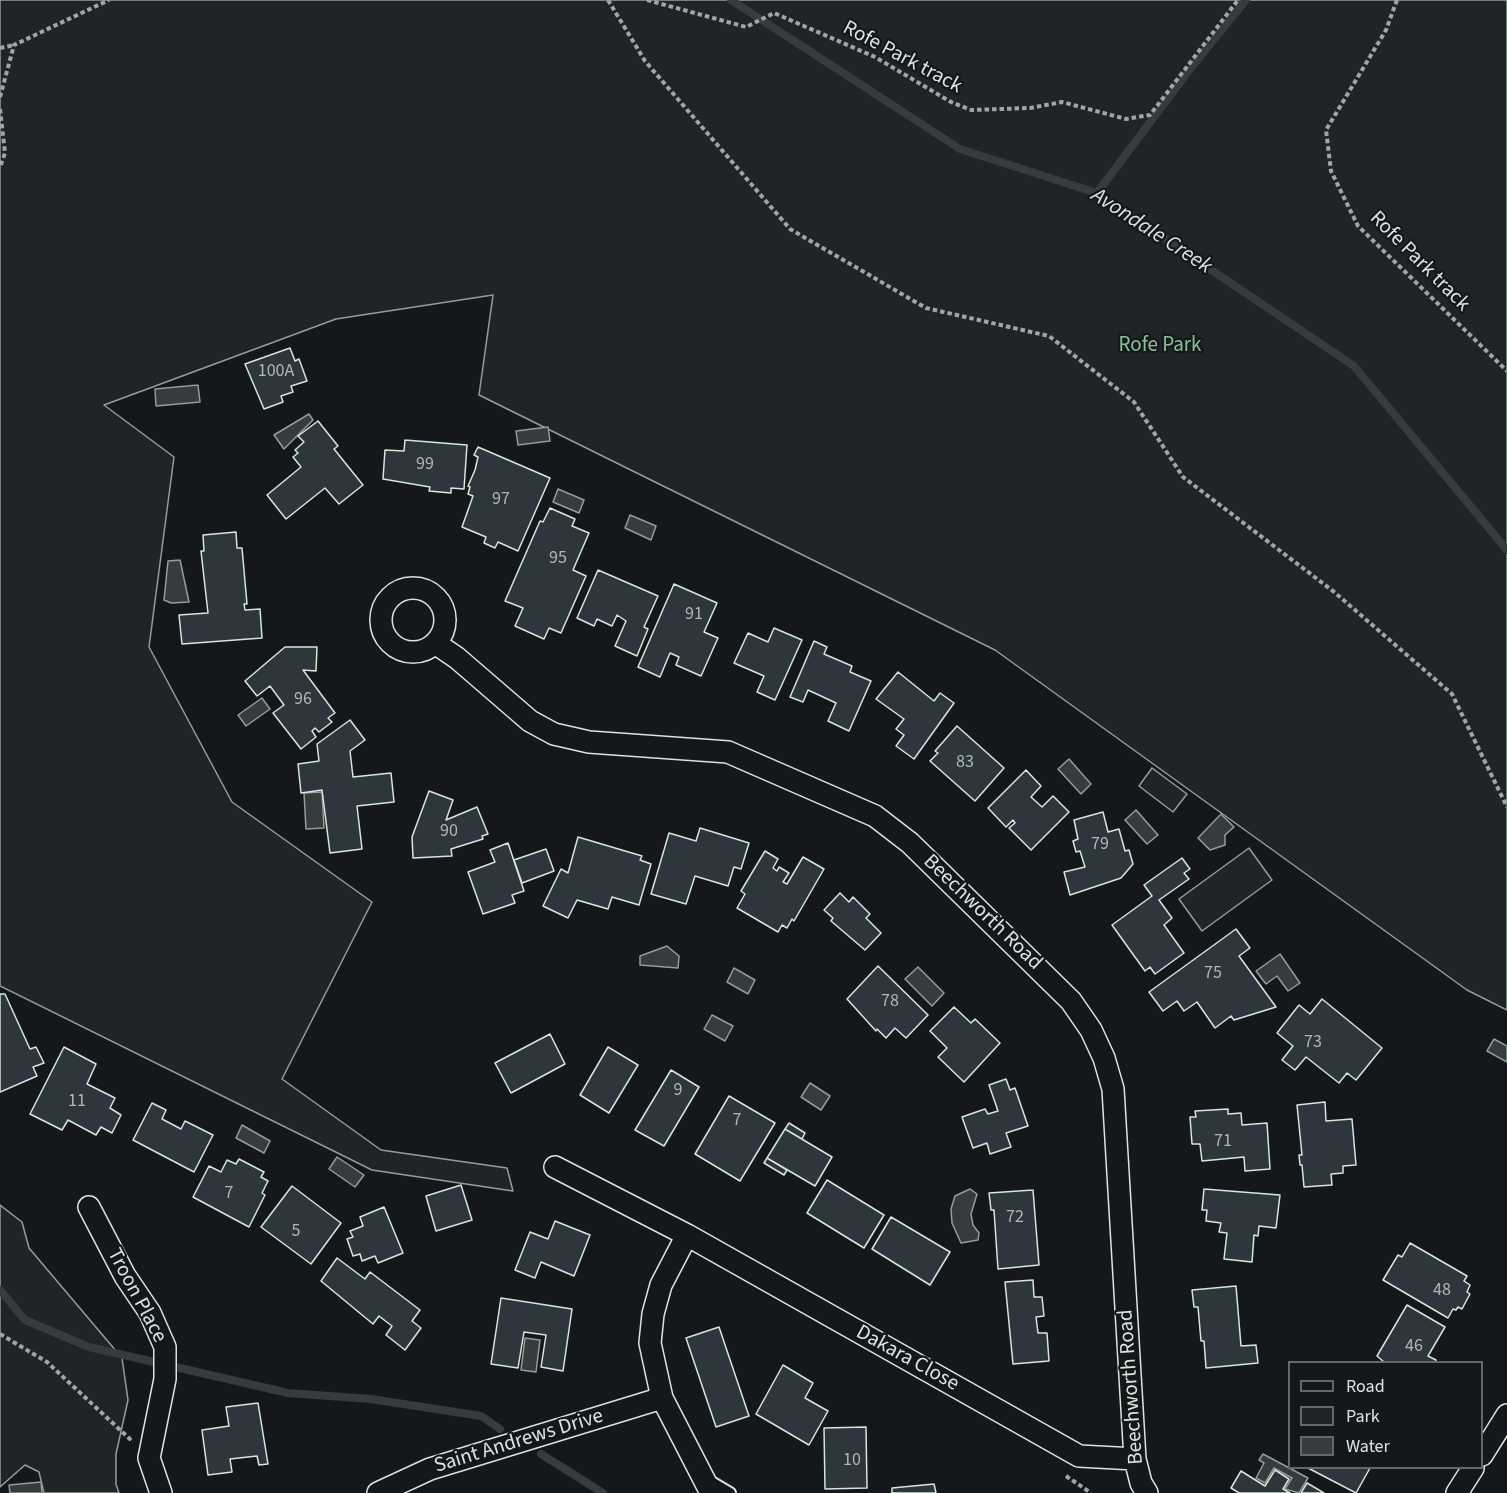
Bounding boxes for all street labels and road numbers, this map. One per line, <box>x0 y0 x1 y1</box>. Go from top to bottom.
street label: Rofe Park track <box>838 16 966 100</box>
street label: Rofe Park track <box>1364 207 1474 317</box>
street label: Beechworth Road <box>917 850 1047 976</box>
street label: Troon Place <box>101 1245 171 1347</box>
street label: Beechworth Road <box>1114 1308 1150 1466</box>
street label: Dakara Close <box>851 1320 963 1398</box>
street label: Saint Andrews Drive <box>431 1404 607 1480</box>

